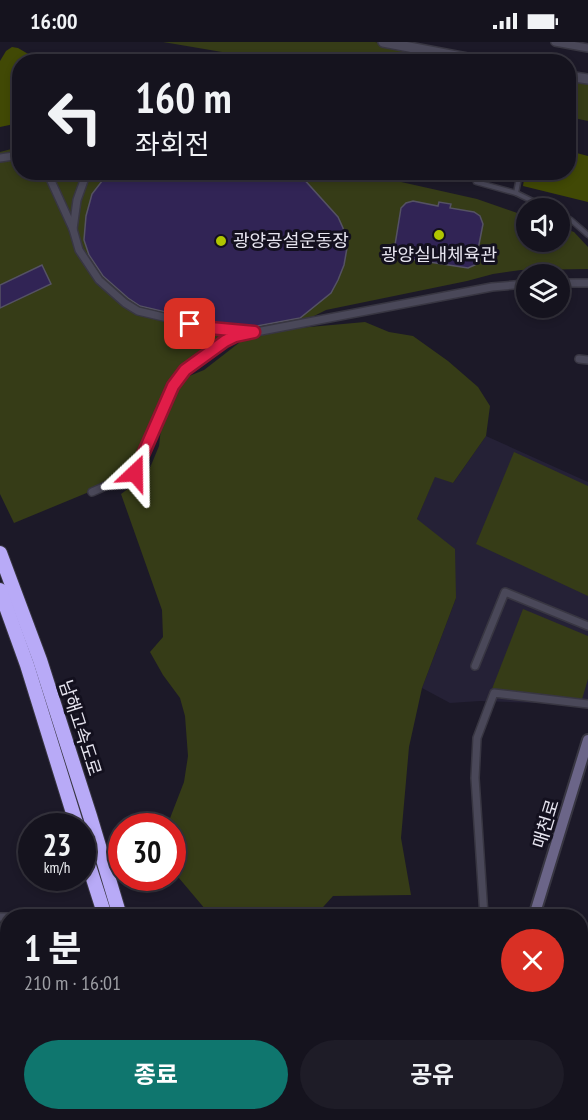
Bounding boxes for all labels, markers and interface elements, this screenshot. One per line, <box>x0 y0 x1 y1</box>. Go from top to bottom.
text: 16:00 <box>30 7 78 35</box>
text: 160 m <box>135 70 232 125</box>
icon: left <box>36 78 114 156</box>
text: 좌회전 <box>135 127 210 161</box>
map controls <box>516 198 570 318</box>
button: sound <box>516 198 570 252</box>
marker: 광양실내체육관 <box>432 228 446 242</box>
place label: 광양공설운동장 <box>233 229 349 252</box>
marker: 광양공설운동장 <box>214 234 228 248</box>
place label: 광양실내체육관 <box>381 243 497 266</box>
button: layers <box>516 264 570 318</box>
pin <box>164 298 215 349</box>
icon: arrive <box>173 307 206 340</box>
position arrow <box>103 441 167 505</box>
street label: 남해고속도로 <box>54 677 107 779</box>
street label: 매천로 <box>527 797 564 851</box>
speed limit sign: 30 <box>108 813 186 891</box>
text: 23 <box>43 825 71 864</box>
text: km/h <box>44 858 70 877</box>
text: 1 분 <box>24 924 82 971</box>
button: close <box>501 929 564 992</box>
text: 210 m · 16:01 <box>24 970 121 996</box>
button: 종료 <box>24 1040 288 1109</box>
button: 공유 <box>300 1040 564 1109</box>

